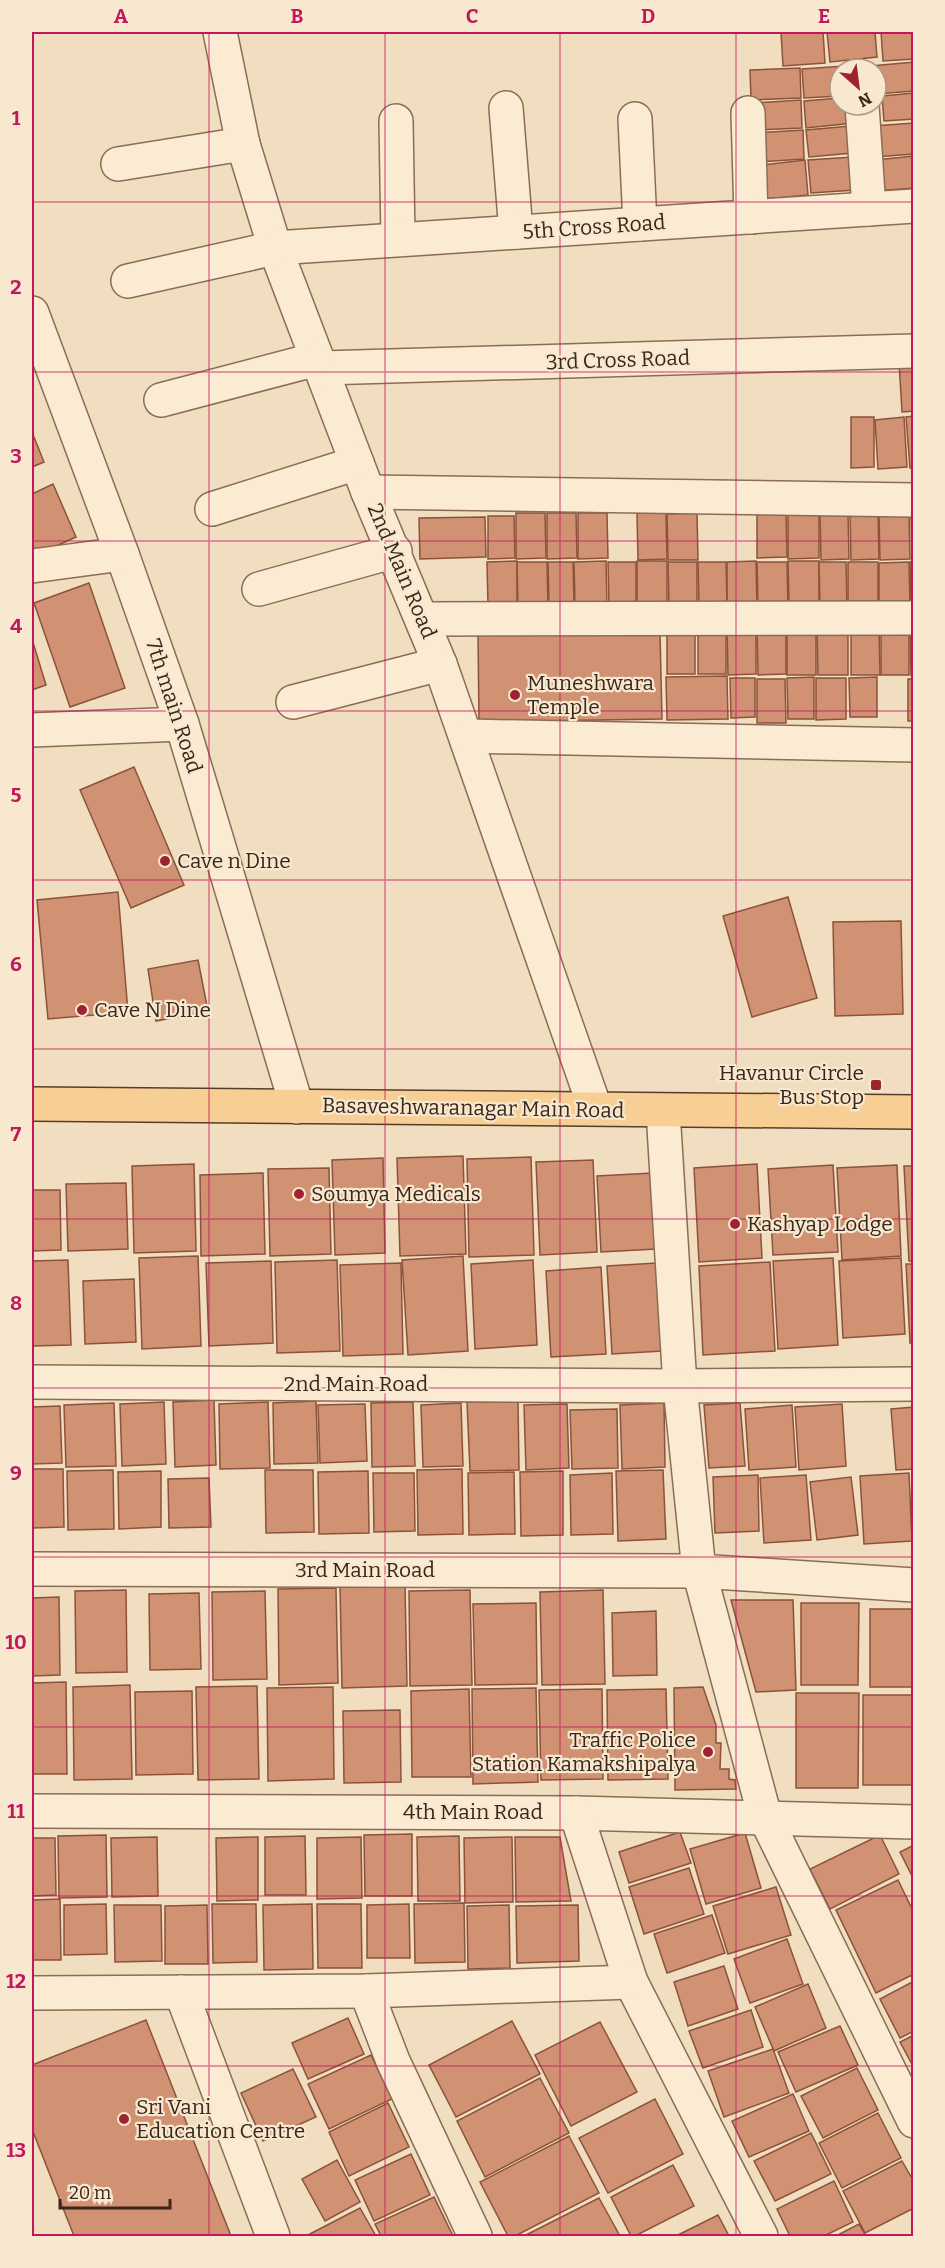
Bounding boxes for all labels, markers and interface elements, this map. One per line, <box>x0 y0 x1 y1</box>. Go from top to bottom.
text: A <box>114 4 129 28</box>
text: B <box>291 4 304 28</box>
text: C <box>466 4 478 28</box>
text: D <box>641 4 655 28</box>
text: E <box>818 4 830 28</box>
north arrow <box>828 57 888 117</box>
text: N <box>855 89 875 111</box>
text: 1 <box>12 106 21 130</box>
street label: 5th Cross Road <box>522 209 666 245</box>
text: 2 <box>10 275 22 299</box>
street label: 3rd Cross Road <box>545 344 691 376</box>
text: 3 <box>10 444 22 468</box>
street label: 2nd Main Road <box>362 499 442 643</box>
text: 4 <box>10 614 22 638</box>
street label: 7th main Road <box>140 635 208 777</box>
place label: Muneshwara Temple <box>527 670 655 720</box>
marker: Muneshwara Temple <box>508 688 522 702</box>
text: 5 <box>11 783 22 807</box>
place label: Cave n Dine <box>177 848 291 874</box>
marker: Cave n Dine <box>158 854 172 868</box>
text: 6 <box>10 952 22 976</box>
place label: Cave N Dine <box>94 997 211 1023</box>
marker: Cave N Dine <box>75 1003 89 1017</box>
place label: Havanur Circle Bus Stop <box>719 1060 864 1110</box>
marker: Havanur Circle Bus Stop <box>869 1078 883 1092</box>
street label: Basaveshwaranagar Main Road <box>322 1092 624 1124</box>
text: 7 <box>11 1122 22 1146</box>
place label: Soumya Medicals <box>311 1181 481 1207</box>
marker: Soumya Medicals <box>292 1187 306 1201</box>
place label: Kashyap Lodge <box>747 1211 893 1237</box>
marker: Kashyap Lodge <box>728 1217 742 1231</box>
text: 8 <box>10 1291 22 1315</box>
street label: 2nd Main Road <box>284 1371 428 1397</box>
text: 9 <box>10 1461 22 1485</box>
street label: 3rd Main Road <box>295 1557 435 1583</box>
text: 10 <box>5 1630 27 1654</box>
place label: Traffic Police Station Kamakshipalya <box>472 1727 697 1777</box>
marker: Traffic Police Station Kamakshipalya <box>701 1745 715 1759</box>
text: 11 <box>7 1799 25 1823</box>
street label: 4th Main Road <box>403 1799 543 1825</box>
text: 12 <box>6 1969 26 1993</box>
place label: Sri Vani Education Centre <box>136 2094 305 2144</box>
marker: Sri Vani Education Centre <box>117 2112 131 2126</box>
text: 13 <box>6 2138 26 2162</box>
scale bar <box>60 2172 170 2210</box>
text: 20 m <box>69 2182 111 2204</box>

